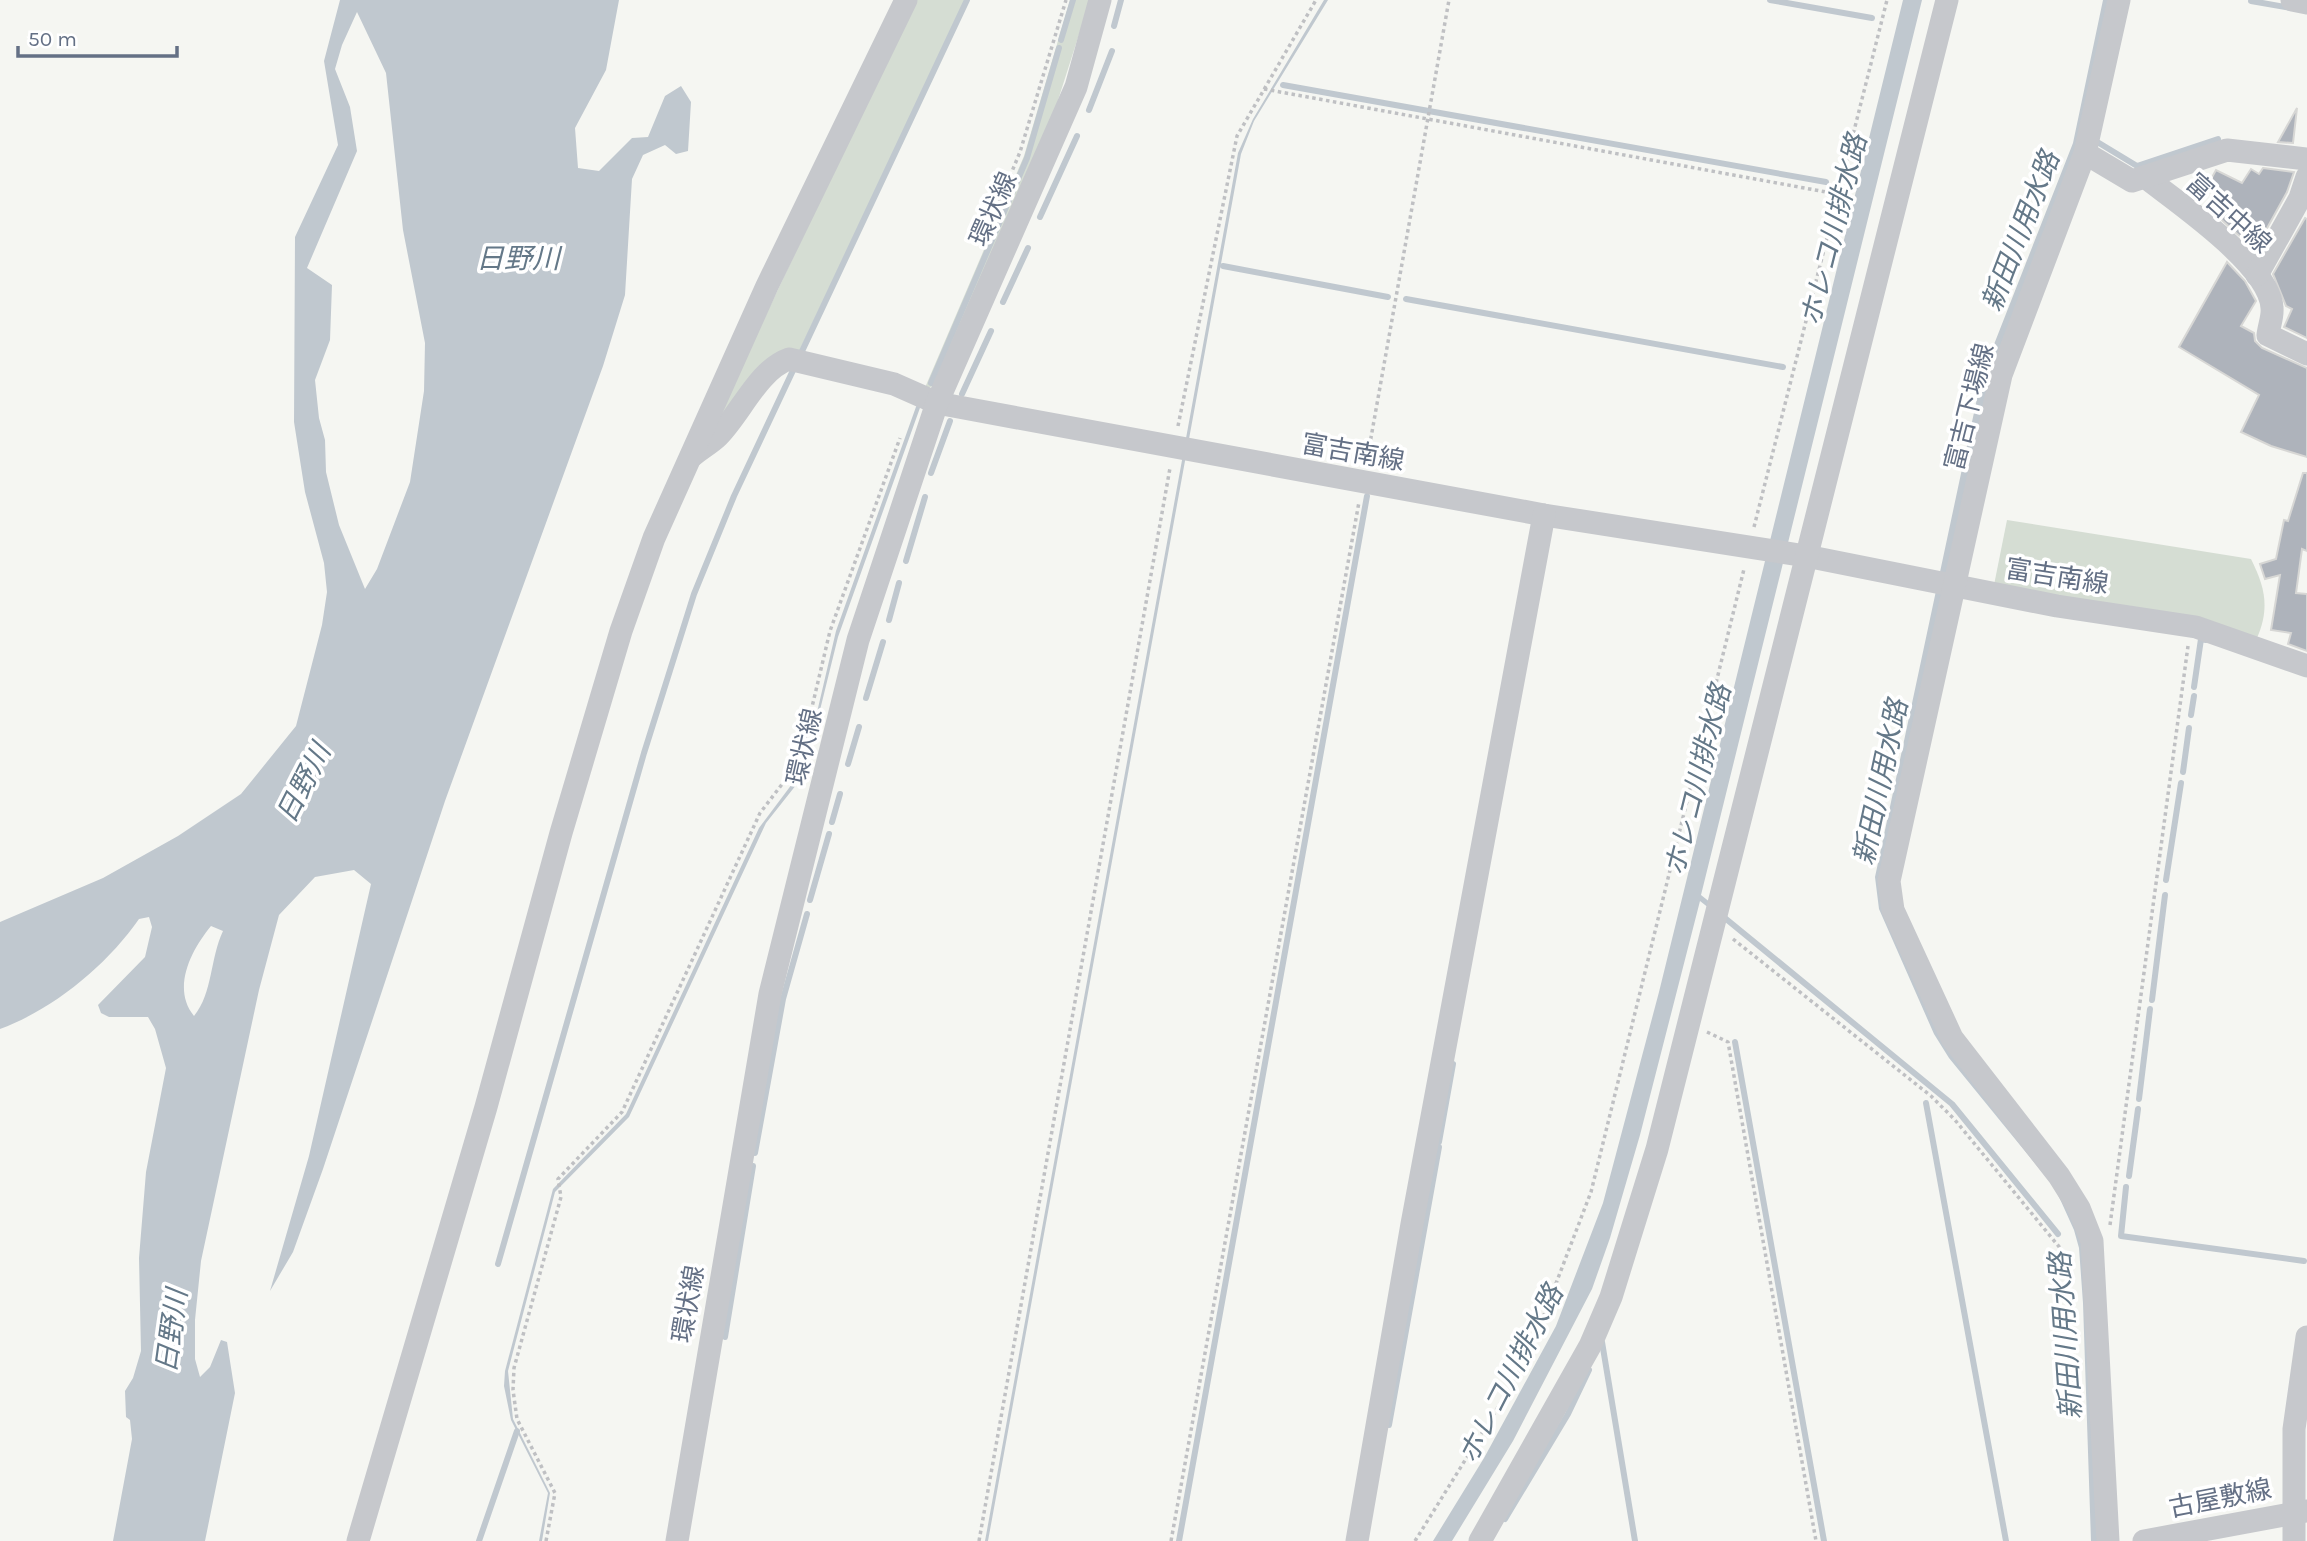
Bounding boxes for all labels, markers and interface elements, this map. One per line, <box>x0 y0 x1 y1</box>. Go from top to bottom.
scale bar <box>18 14 177 58</box>
text: 50 m <box>28 27 77 51</box>
water label: ホレコ川排水路 <box>1794 129 1874 329</box>
water label: 新田川用水路 <box>1975 145 2067 316</box>
street label: 環状線 <box>963 167 1023 251</box>
street label: 富吉中線 <box>2180 167 2278 260</box>
water label: 日野川 <box>476 242 563 275</box>
street label: 富吉下場線 <box>1939 340 2000 474</box>
street label: 富吉南線 <box>1299 428 1407 477</box>
street label: 富吉南線 <box>2003 553 2111 600</box>
water label: ホレコ川排水路 <box>1658 679 1738 879</box>
water label: 新田川用水路 <box>1847 695 1915 868</box>
street label: 環状線 <box>781 706 828 789</box>
water label: 日野川 <box>270 736 339 828</box>
water label: 新田川用水路 <box>2043 1249 2088 1421</box>
street label: 環状線 <box>666 1263 711 1345</box>
water label: ホレコ川排水路 <box>1451 1278 1571 1469</box>
water label: 日野川 <box>149 1284 194 1375</box>
street label: 古屋敷線 <box>2166 1473 2274 1524</box>

